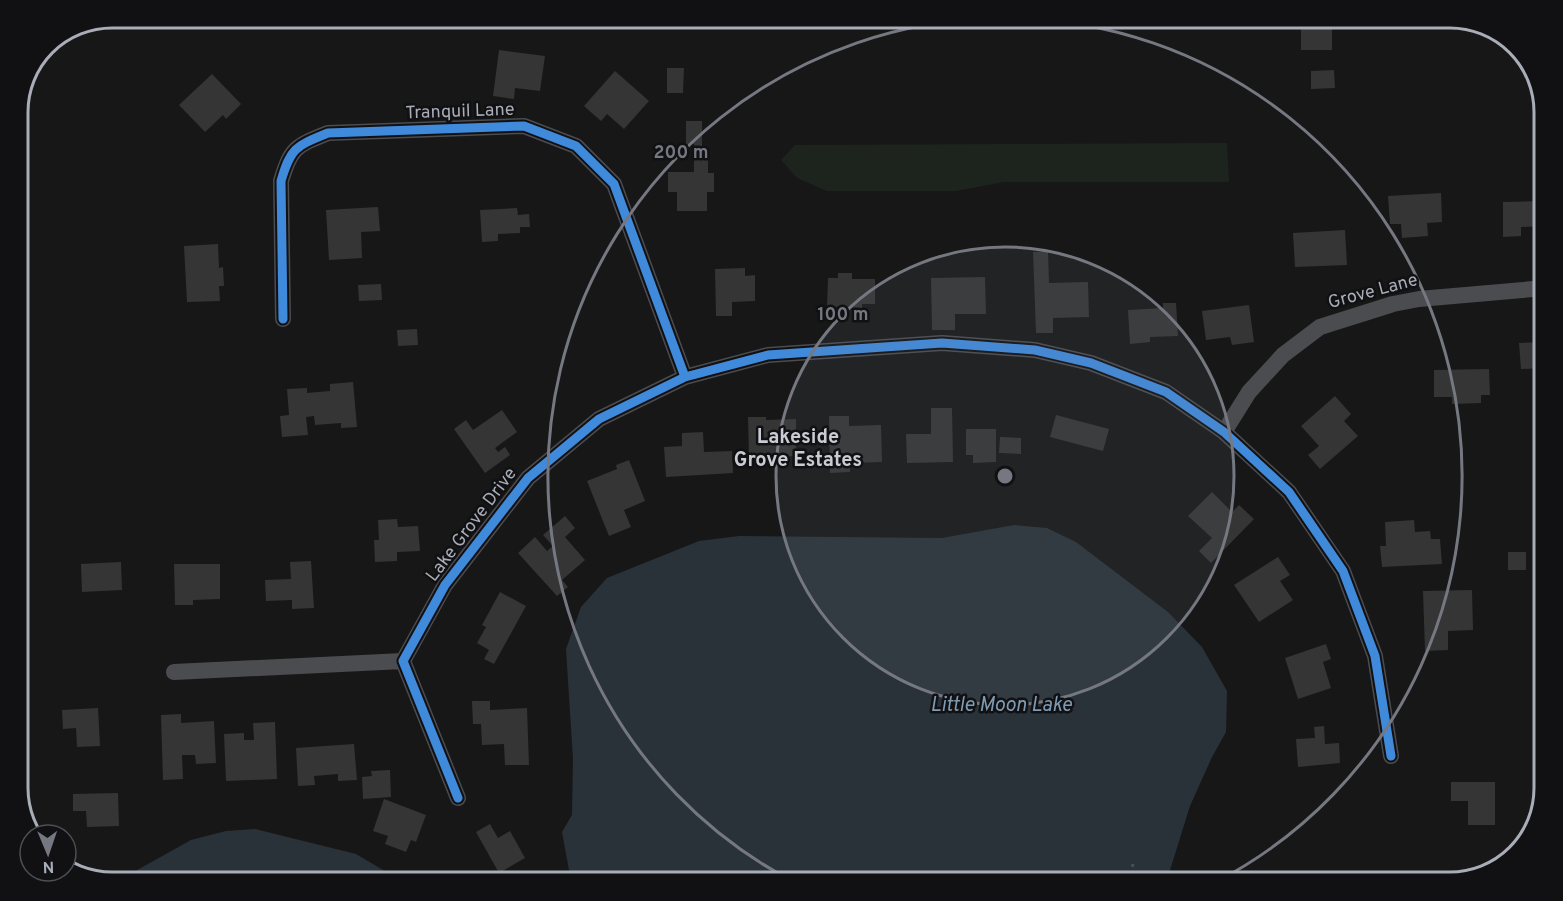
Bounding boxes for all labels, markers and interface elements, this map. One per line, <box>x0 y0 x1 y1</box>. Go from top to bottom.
street label: Tranquil Lane <box>405 99 515 125</box>
text: 200 m <box>653 142 709 165</box>
street label: Grove Lane <box>1326 269 1420 315</box>
text: 100 m <box>817 304 869 327</box>
district label: Lakeside Grove Estates <box>734 425 862 474</box>
street label: Lake Grove Drive <box>422 463 522 587</box>
centre of rings <box>995 466 1015 486</box>
water label: Little Moon Lake <box>930 693 1072 719</box>
north arrow <box>18 823 78 883</box>
text: N <box>42 856 55 876</box>

